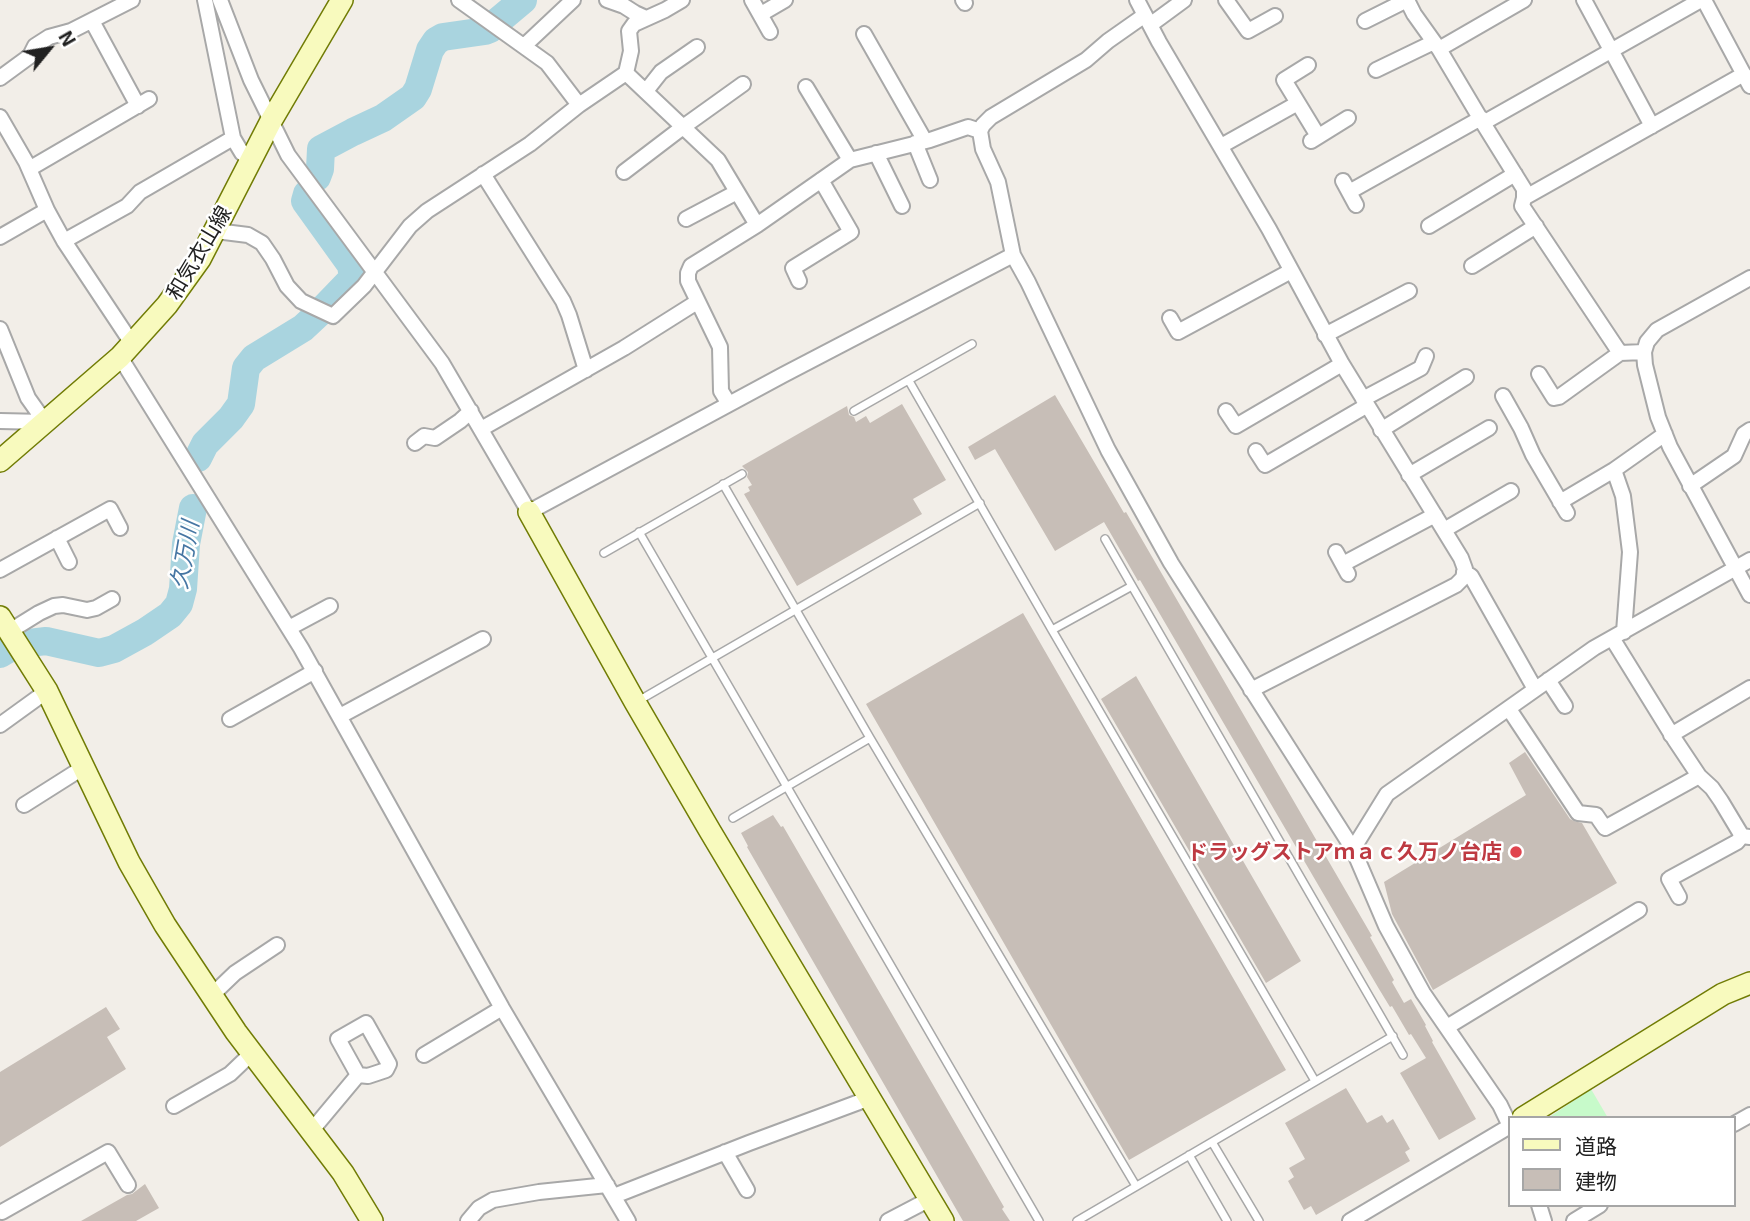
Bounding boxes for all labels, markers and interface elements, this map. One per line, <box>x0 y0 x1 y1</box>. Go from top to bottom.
north arrow <box>14 14 84 84</box>
text: N <box>54 27 81 50</box>
street label: 和気衣山線 <box>161 202 237 304</box>
water label: 久万川 <box>165 519 205 591</box>
place label: ドラッグストアｍａｃ久万ノ台店 <box>1187 839 1502 865</box>
marker: ドラッグストアｍａｃ久万ノ台店 <box>1508 844 1524 860</box>
legend <box>1508 1116 1736 1207</box>
text: 道路 <box>1575 1133 1617 1158</box>
text: 建物 <box>1575 1168 1617 1193</box>

